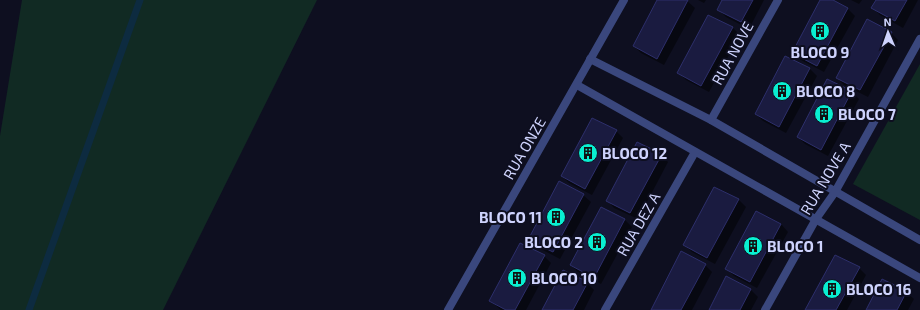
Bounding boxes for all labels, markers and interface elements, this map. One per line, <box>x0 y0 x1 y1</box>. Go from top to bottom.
north arrow <box>868 12 908 52</box>
text: N <box>883 15 892 28</box>
street label: RUA NOVE <box>707 18 757 88</box>
building icon: BLOCO 9 <box>809 20 831 42</box>
place label: BLOCO 9 <box>791 43 850 61</box>
building icon: BLOCO 8 <box>771 80 793 102</box>
place label: BLOCO 8 <box>796 82 855 100</box>
building icon: BLOCO 7 <box>813 103 835 125</box>
place label: BLOCO 7 <box>838 105 896 123</box>
street label: RUA ONZE <box>499 114 549 182</box>
street label: RUA NOVE A <box>796 138 854 218</box>
building icon: BLOCO 12 <box>577 142 599 164</box>
place label: BLOCO 12 <box>602 144 667 162</box>
street label: RUA DEZ A <box>613 188 664 259</box>
building icon: BLOCO 11 <box>545 206 567 228</box>
place label: BLOCO 11 <box>479 208 542 226</box>
building icon: BLOCO 2 <box>586 231 608 253</box>
place label: BLOCO 2 <box>524 233 583 251</box>
building icon: BLOCO 1 <box>742 235 764 257</box>
place label: BLOCO 1 <box>767 237 824 255</box>
building icon: BLOCO 10 <box>506 267 528 289</box>
place label: BLOCO 10 <box>531 269 597 287</box>
building icon: BLOCO 16 <box>821 278 843 300</box>
place label: BLOCO 16 <box>846 280 911 298</box>

